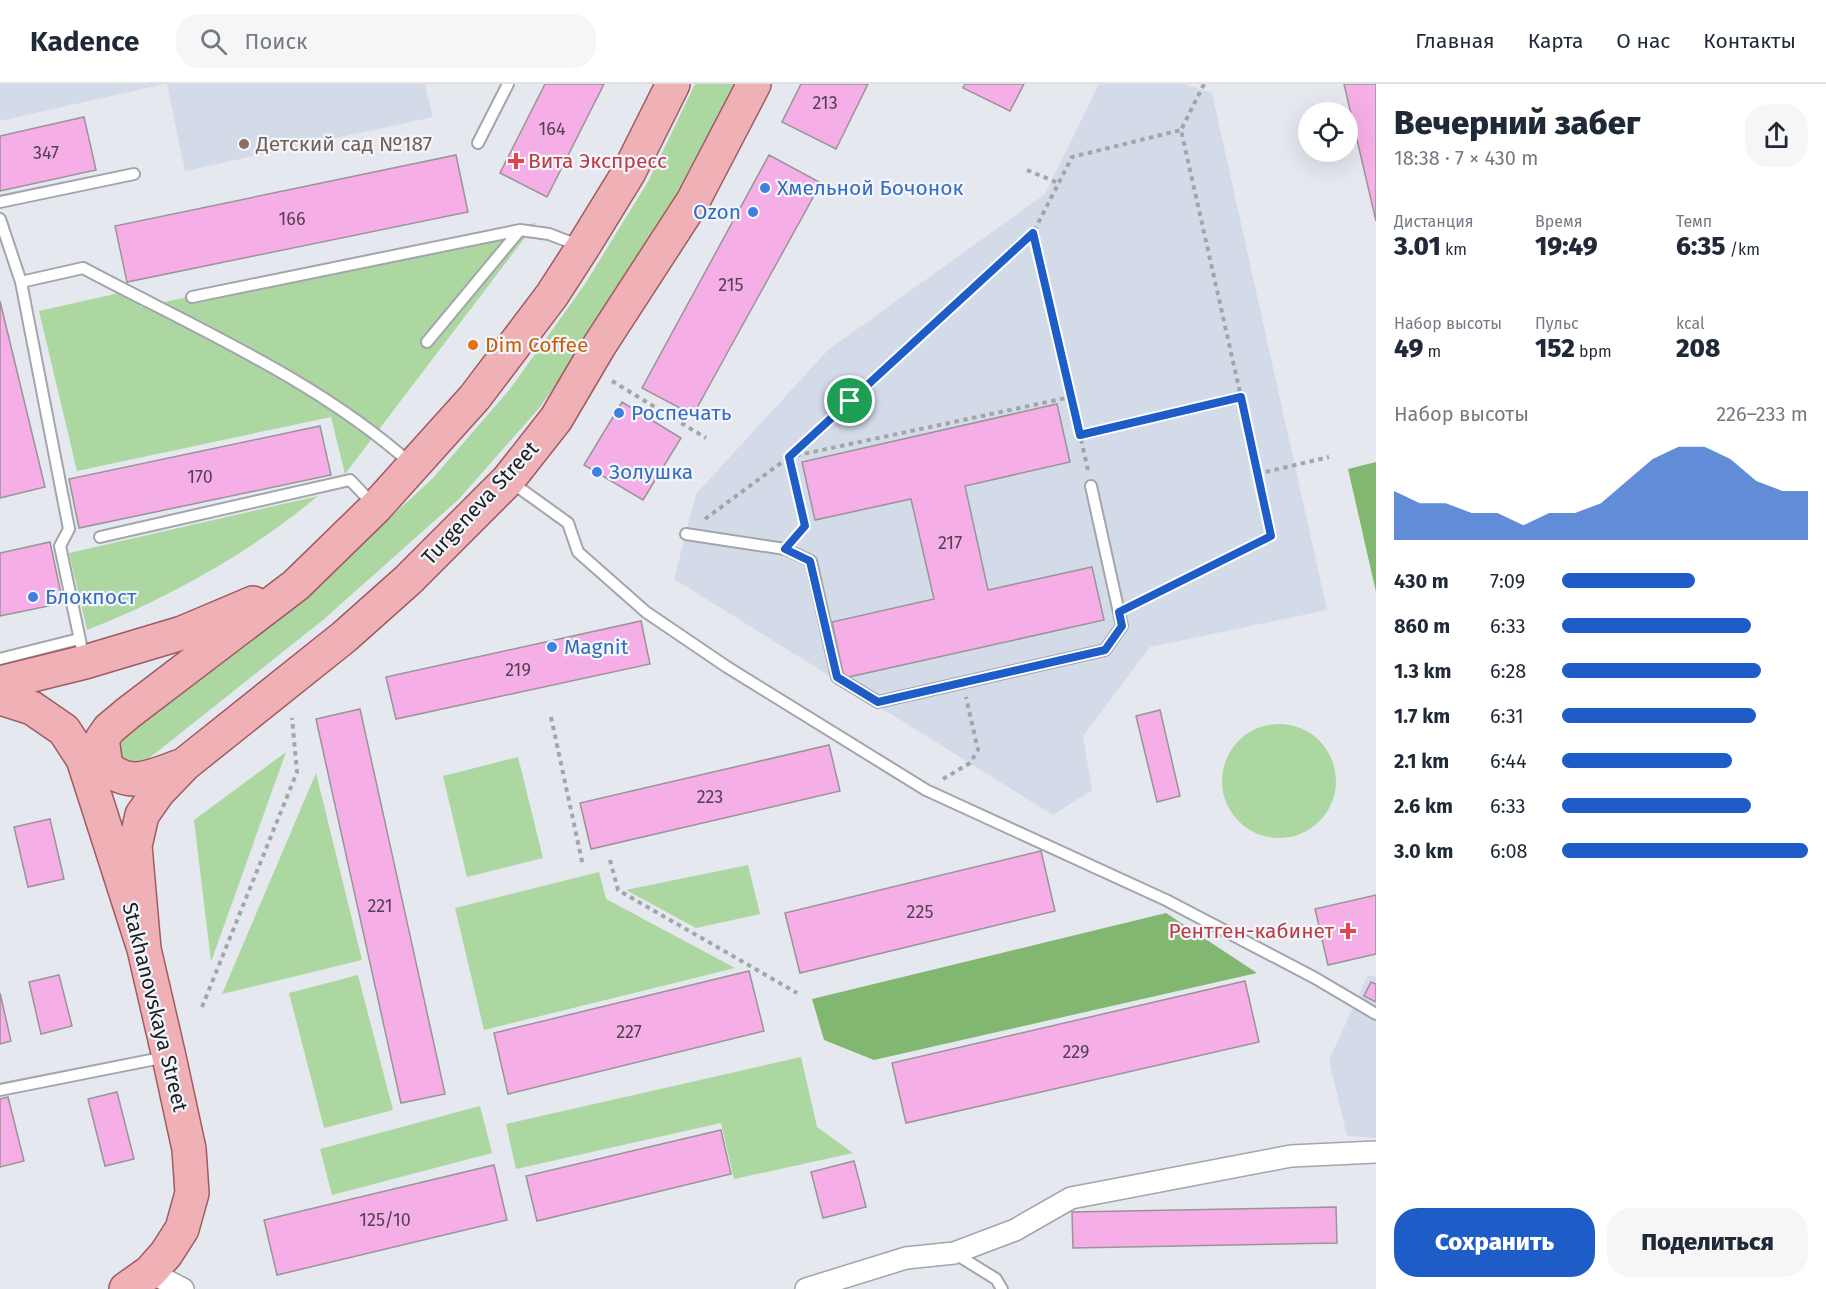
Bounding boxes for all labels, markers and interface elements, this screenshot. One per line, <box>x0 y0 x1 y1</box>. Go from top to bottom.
search box <box>176 14 596 68</box>
text: Kadence <box>30 25 140 58</box>
icon: search <box>197 25 230 58</box>
text: Поиск <box>245 28 307 55</box>
text: Главная <box>1415 28 1495 54</box>
text: Карта <box>1528 28 1583 54</box>
text: О нас <box>1616 28 1670 54</box>
text: Контакты <box>1703 28 1796 54</box>
house number: 213 <box>812 92 838 114</box>
map controls <box>1298 102 1358 162</box>
button: locate <box>1298 102 1358 162</box>
text: Вечерний забег <box>1394 103 1640 143</box>
button: share <box>1745 104 1808 167</box>
house number: 164 <box>539 118 566 140</box>
place label: Детский сад №187 <box>255 131 432 157</box>
marker: Детский сад №187 <box>237 137 251 151</box>
house number: 347 <box>33 142 59 164</box>
text: 18:38 · 7 × 430 m <box>1394 146 1538 170</box>
place label: Вита Экспресс <box>528 148 667 174</box>
marker: Вита Экспресс <box>509 154 523 168</box>
place label: Хмельной Бочонок <box>777 175 963 201</box>
marker: Хмельной Бочонок <box>758 181 772 195</box>
place label: Ozon <box>693 199 741 225</box>
marker: Ozon <box>746 205 760 219</box>
house number: 166 <box>279 208 305 230</box>
text: Дистанция <box>1394 212 1474 231</box>
text: Время <box>1535 212 1583 231</box>
text: Темп <box>1676 212 1712 231</box>
text: 3.01 <box>1394 231 1441 262</box>
text: 19:49 <box>1535 231 1598 262</box>
text: 6:35 <box>1676 231 1725 262</box>
text: km <box>1441 240 1467 259</box>
text: /km <box>1725 240 1760 259</box>
house number: 215 <box>718 274 744 296</box>
text: Набор высоты <box>1394 314 1502 333</box>
text: Пульс <box>1535 314 1579 333</box>
text: kcal <box>1676 314 1705 333</box>
place label: Dim Coffee <box>485 332 588 358</box>
text: 49 <box>1394 333 1423 364</box>
text: 152 <box>1535 333 1575 364</box>
text: 208 <box>1676 333 1720 364</box>
marker: Dim Coffee <box>466 338 480 352</box>
text: m <box>1423 342 1441 361</box>
text: bpm <box>1575 342 1612 361</box>
pin <box>824 375 875 426</box>
icon: arrive <box>833 384 866 417</box>
place label: Роспечать <box>631 400 732 426</box>
text: Набор высоты <box>1394 402 1529 426</box>
text: 226–233 m <box>1716 402 1808 426</box>
marker: Роспечать <box>612 406 626 420</box>
street label: Turgeneva Street <box>416 435 544 570</box>
place label: Золушка <box>609 459 693 485</box>
marker: Золушка <box>590 465 604 479</box>
house number: 170 <box>187 466 213 488</box>
house number: 217 <box>938 532 962 554</box>
text: 430 m <box>1394 569 1449 593</box>
text: 7:09 <box>1490 569 1525 593</box>
place label: Блокпост <box>45 584 137 610</box>
marker: Блокпост <box>26 590 40 604</box>
text: 860 m <box>1394 614 1450 638</box>
text: 6:33 <box>1490 614 1526 638</box>
place label: Magnit <box>564 634 629 660</box>
marker: Magnit <box>545 640 559 654</box>
house number: 219 <box>505 659 531 681</box>
text: 1.3 km <box>1394 659 1451 683</box>
text: 6:28 <box>1490 659 1526 683</box>
text: 1.7 km <box>1394 704 1450 728</box>
text: 6:31 <box>1490 704 1524 728</box>
text: 2.1 km <box>1394 749 1449 773</box>
text: 6:44 <box>1490 749 1527 773</box>
house number: 223 <box>697 786 723 808</box>
text: 2.6 km <box>1394 794 1453 818</box>
text: 6:33 <box>1490 794 1526 818</box>
text: 3.0 km <box>1394 839 1453 863</box>
text: 6:08 <box>1490 839 1528 863</box>
house number: 221 <box>367 895 393 917</box>
street label: Stakhanovskaya Street <box>116 900 194 1115</box>
house number: 225 <box>907 901 933 923</box>
place label: Рентген-кабинет <box>1169 918 1335 944</box>
marker: Рентген-кабинет <box>1339 922 1357 940</box>
house number: 227 <box>616 1021 642 1043</box>
house number: 229 <box>1062 1041 1090 1063</box>
button: Сохранить <box>1394 1208 1595 1277</box>
button: Поделиться <box>1607 1208 1808 1277</box>
house number: 125/10 <box>359 1209 411 1231</box>

